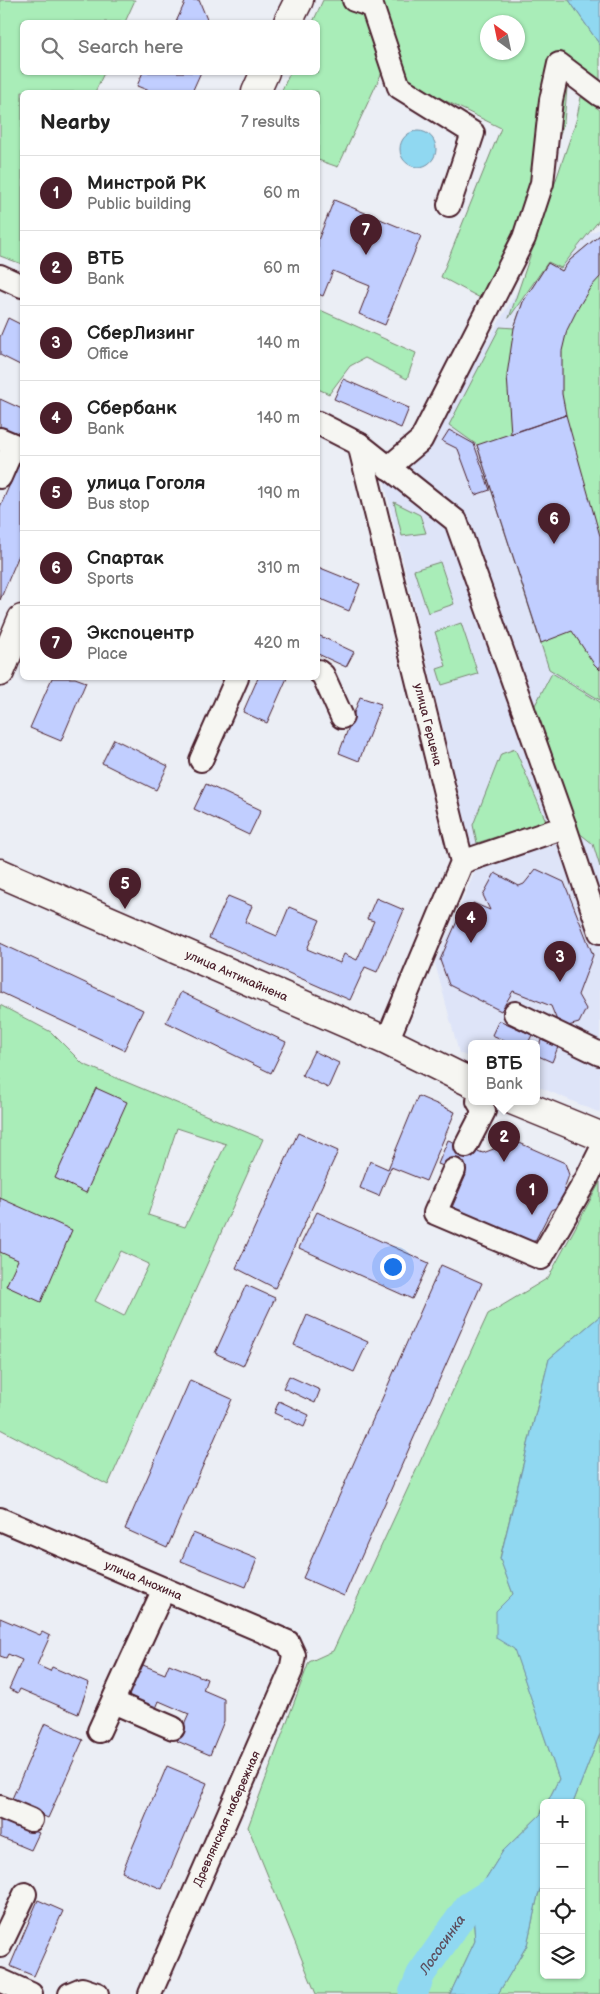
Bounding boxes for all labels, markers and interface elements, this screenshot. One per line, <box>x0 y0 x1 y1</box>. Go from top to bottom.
north arrow <box>480 15 525 60</box>
search box <box>20 20 320 75</box>
icon: search <box>38 34 66 62</box>
text: Search here <box>78 36 183 59</box>
text: Nearby <box>40 110 110 135</box>
text: 7 results <box>241 113 300 132</box>
text: Минстрой РК <box>87 172 206 195</box>
text: 1 <box>53 184 59 203</box>
text: 60 m <box>263 184 300 203</box>
text: Public building <box>87 195 191 214</box>
pin: 7 <box>350 214 382 255</box>
text: ВТБ <box>87 247 124 270</box>
text: 2 <box>51 259 61 278</box>
text: 60 m <box>263 259 300 278</box>
text: Bank <box>87 270 124 289</box>
text: СберЛизинг <box>87 322 194 345</box>
text: 3 <box>51 334 61 353</box>
text: 140 m <box>257 334 300 353</box>
text: Office <box>87 345 129 364</box>
text: Сбербанк <box>87 397 177 420</box>
text: 4 <box>51 409 61 428</box>
text: 140 m <box>257 409 300 428</box>
text: Bank <box>87 420 124 439</box>
text: улица Гоголя <box>87 472 205 495</box>
text: 5 <box>51 484 61 503</box>
text: 190 m <box>258 484 300 503</box>
text: Bus stop <box>87 495 150 514</box>
pin: 6 <box>538 503 570 544</box>
text: Спартак <box>87 547 163 570</box>
text: 6 <box>51 559 61 578</box>
text: 310 m <box>257 559 300 578</box>
text: Sports <box>87 570 134 589</box>
text: Экспоцентр <box>87 622 194 645</box>
text: 7 <box>52 634 60 653</box>
text: 420 m <box>254 634 300 653</box>
text: Place <box>87 645 128 664</box>
street label: улица Герцена <box>411 682 445 767</box>
pin: 5 <box>109 868 141 909</box>
pin: 4 <box>455 902 487 943</box>
pin: 3 <box>544 941 576 982</box>
street label: улица Антикайнена <box>183 947 290 1005</box>
popup <box>468 1040 540 1105</box>
text: ВТБ <box>486 1052 522 1075</box>
text: Bank <box>486 1075 522 1094</box>
pin: 2 <box>488 1121 520 1162</box>
pin: 1 <box>516 1174 548 1215</box>
your location <box>380 1254 406 1280</box>
street label: улица Анохина <box>102 1557 184 1603</box>
street label: Древлянская набережная <box>190 1748 264 1889</box>
map controls <box>540 1799 585 1979</box>
button: + <box>540 1799 585 1844</box>
button: − <box>540 1844 585 1889</box>
button: locate <box>540 1889 585 1934</box>
water label: Лососинка <box>415 1911 469 1978</box>
button: layers <box>540 1934 585 1979</box>

